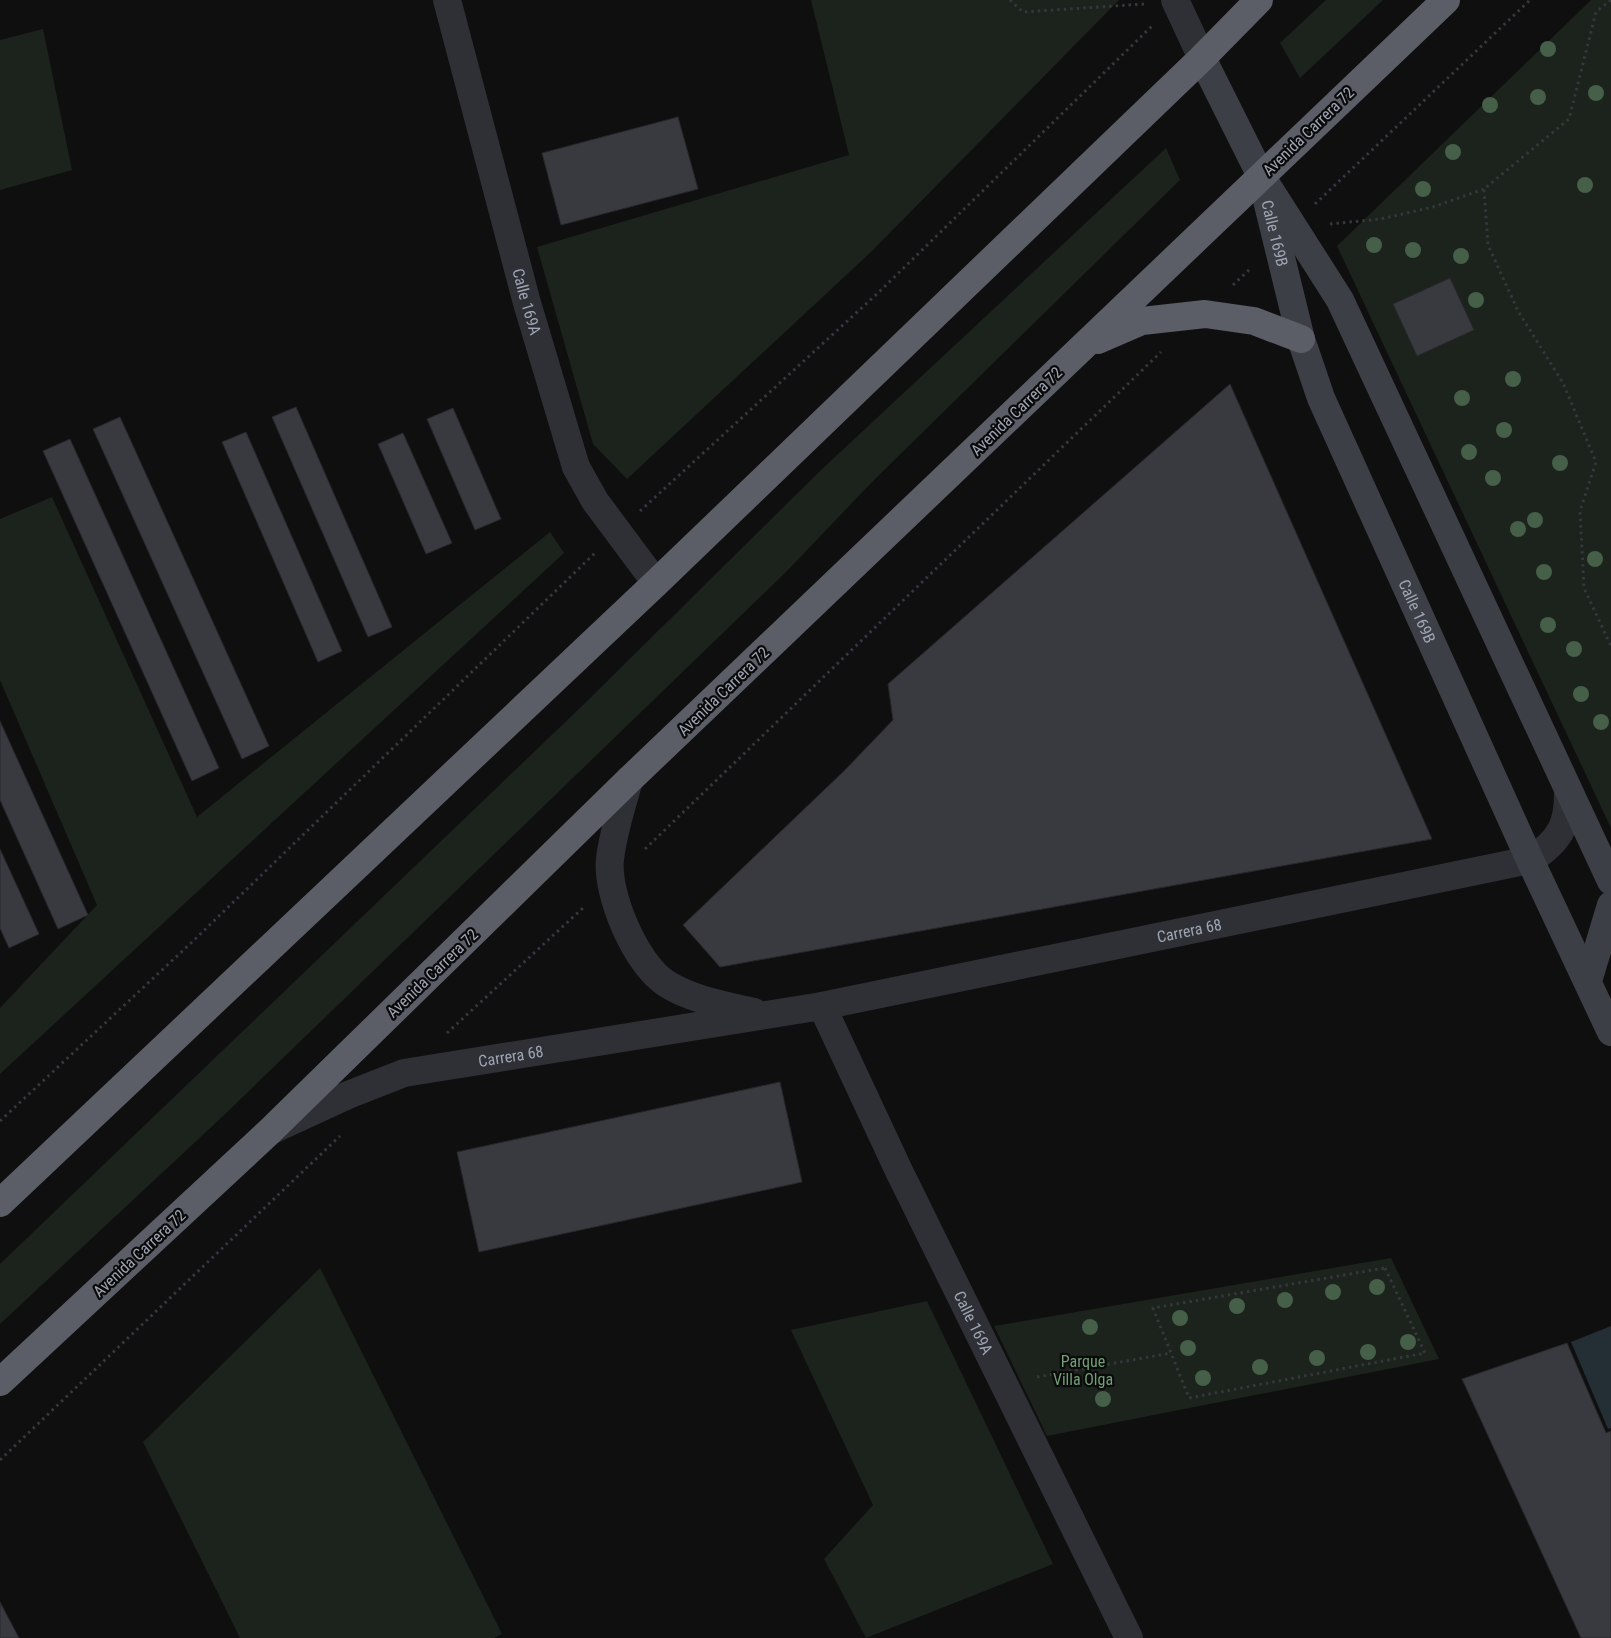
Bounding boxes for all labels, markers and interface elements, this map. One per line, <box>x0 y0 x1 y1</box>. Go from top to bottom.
street label: Avenida Carrera 72 <box>1259 83 1358 180</box>
street label: Calle 169B <box>1257 198 1292 269</box>
street label: Calle 169A <box>508 266 545 337</box>
street label: Avenida Carrera 72 <box>967 363 1066 460</box>
street label: Calle 169B <box>1394 577 1440 646</box>
street label: Avenida Carrera 72 <box>674 643 773 740</box>
street label: Carrera 68 <box>1155 915 1223 947</box>
street label: Avenida Carrera 72 <box>383 925 482 1022</box>
street label: Carrera 68 <box>477 1042 545 1071</box>
street label: Avenida Carrera 72 <box>89 1206 190 1301</box>
street label: Calle 169A <box>950 1288 997 1358</box>
park label: Parque Villa Olga <box>1053 1352 1113 1389</box>

